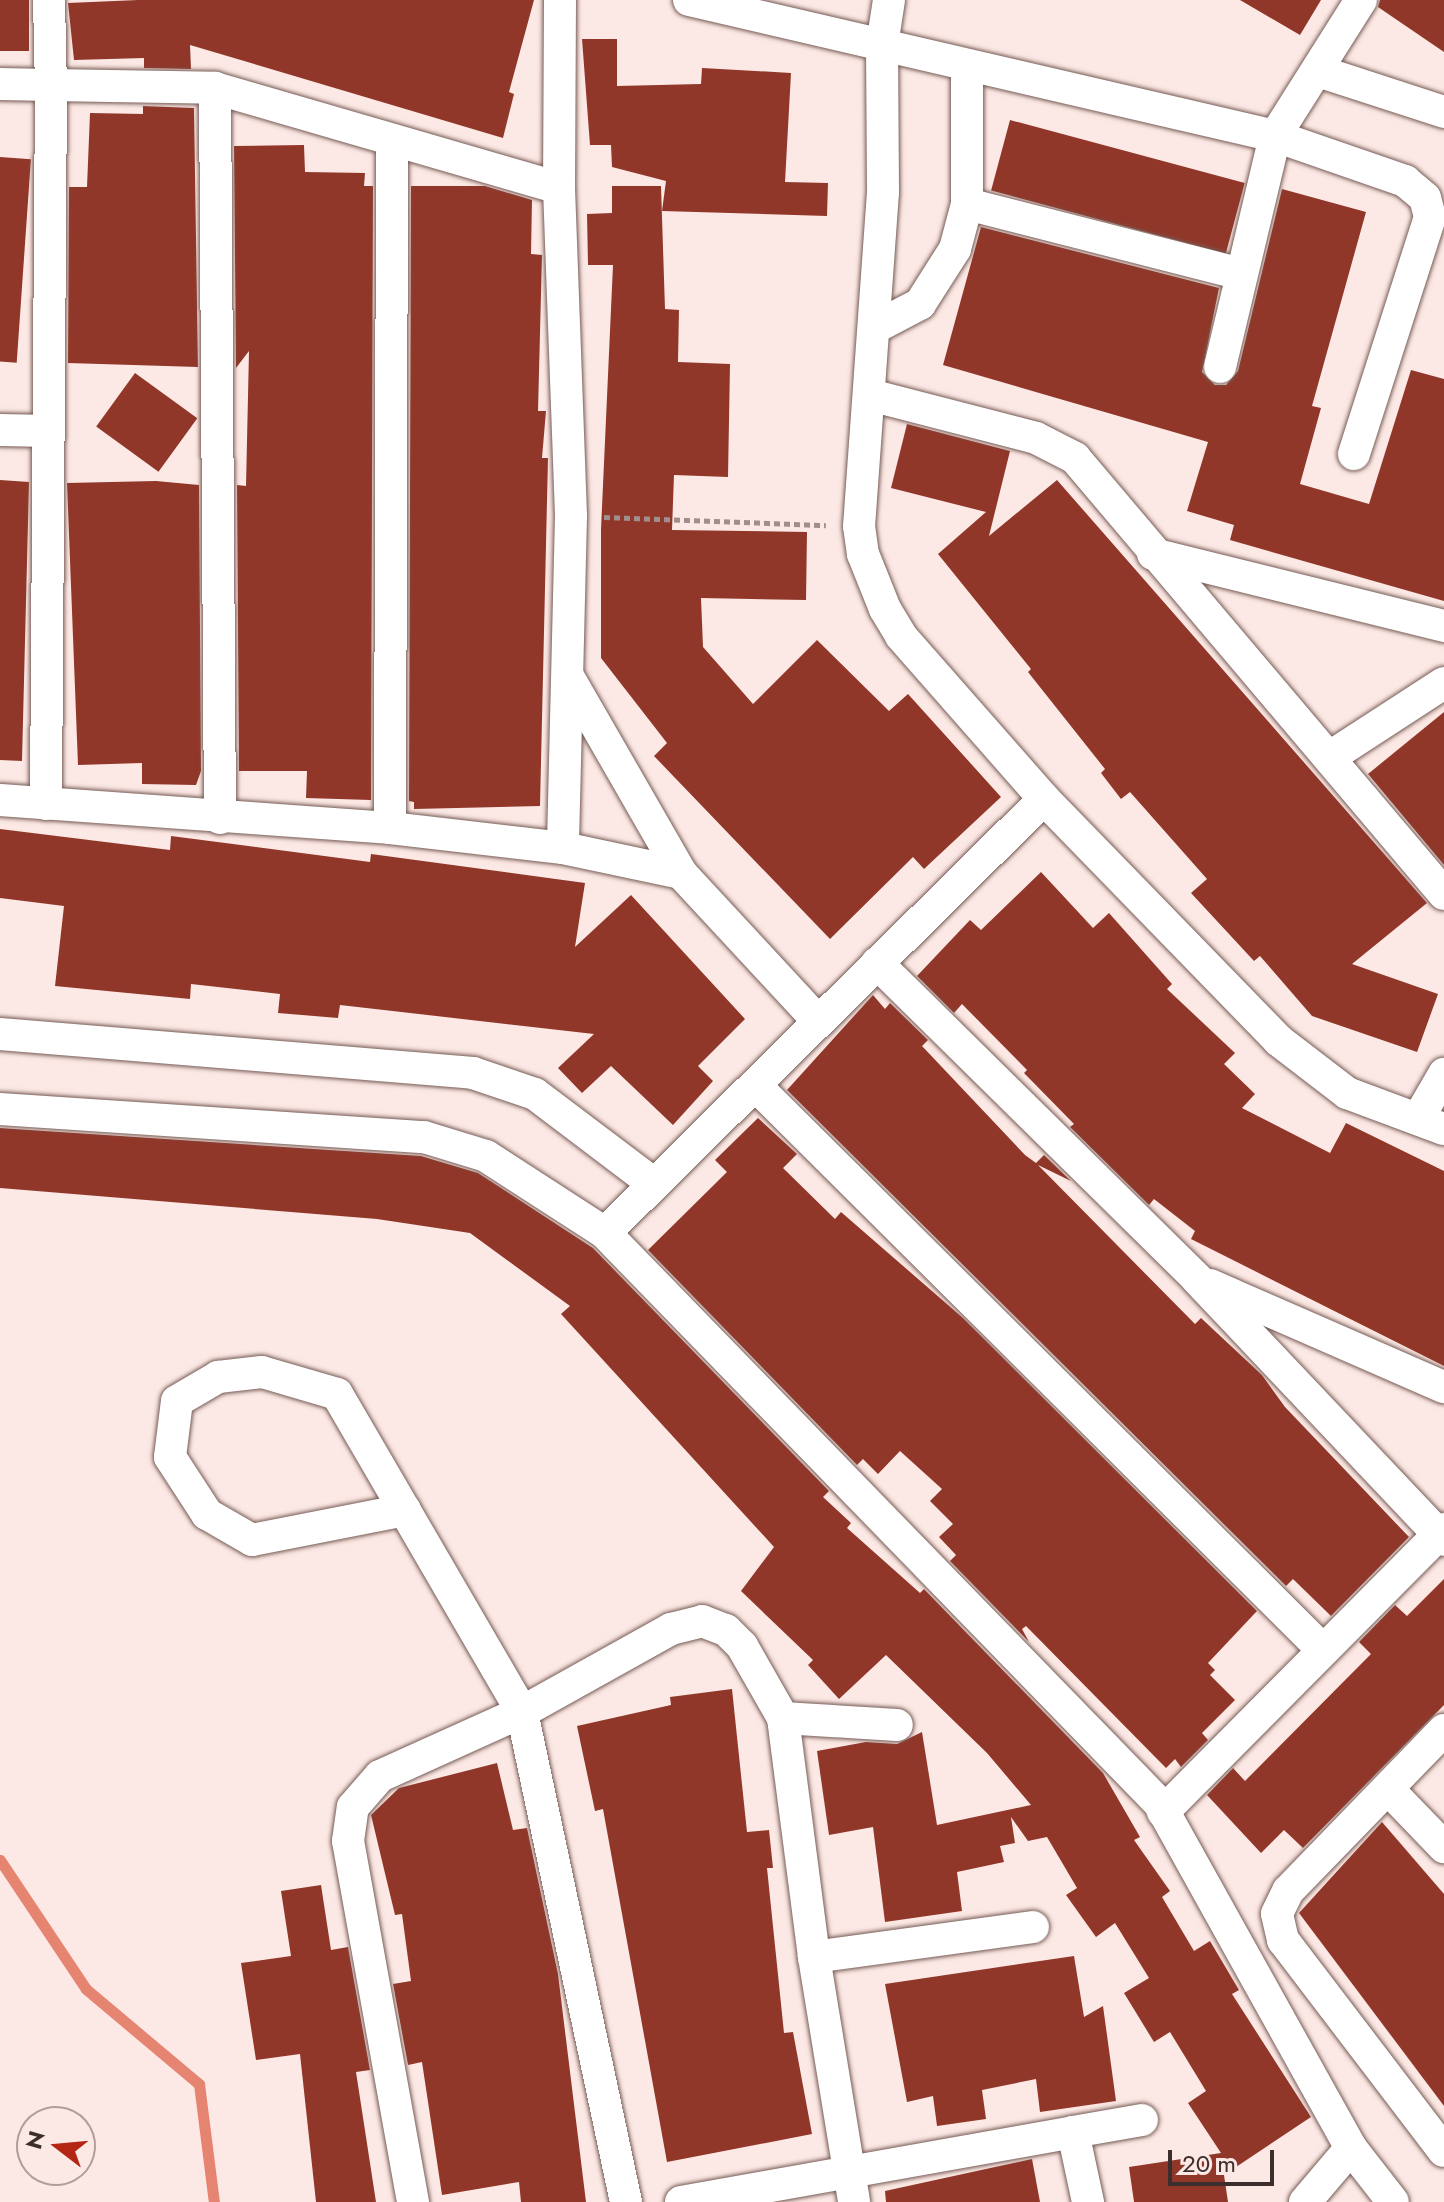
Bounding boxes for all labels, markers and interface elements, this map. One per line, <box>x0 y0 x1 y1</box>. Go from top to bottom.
north arrow <box>16 2106 96 2186</box>
text: N <box>17 2127 53 2153</box>
scale bar <box>1172 2134 1278 2184</box>
text: 20 m <box>1182 2146 1236 2181</box>

